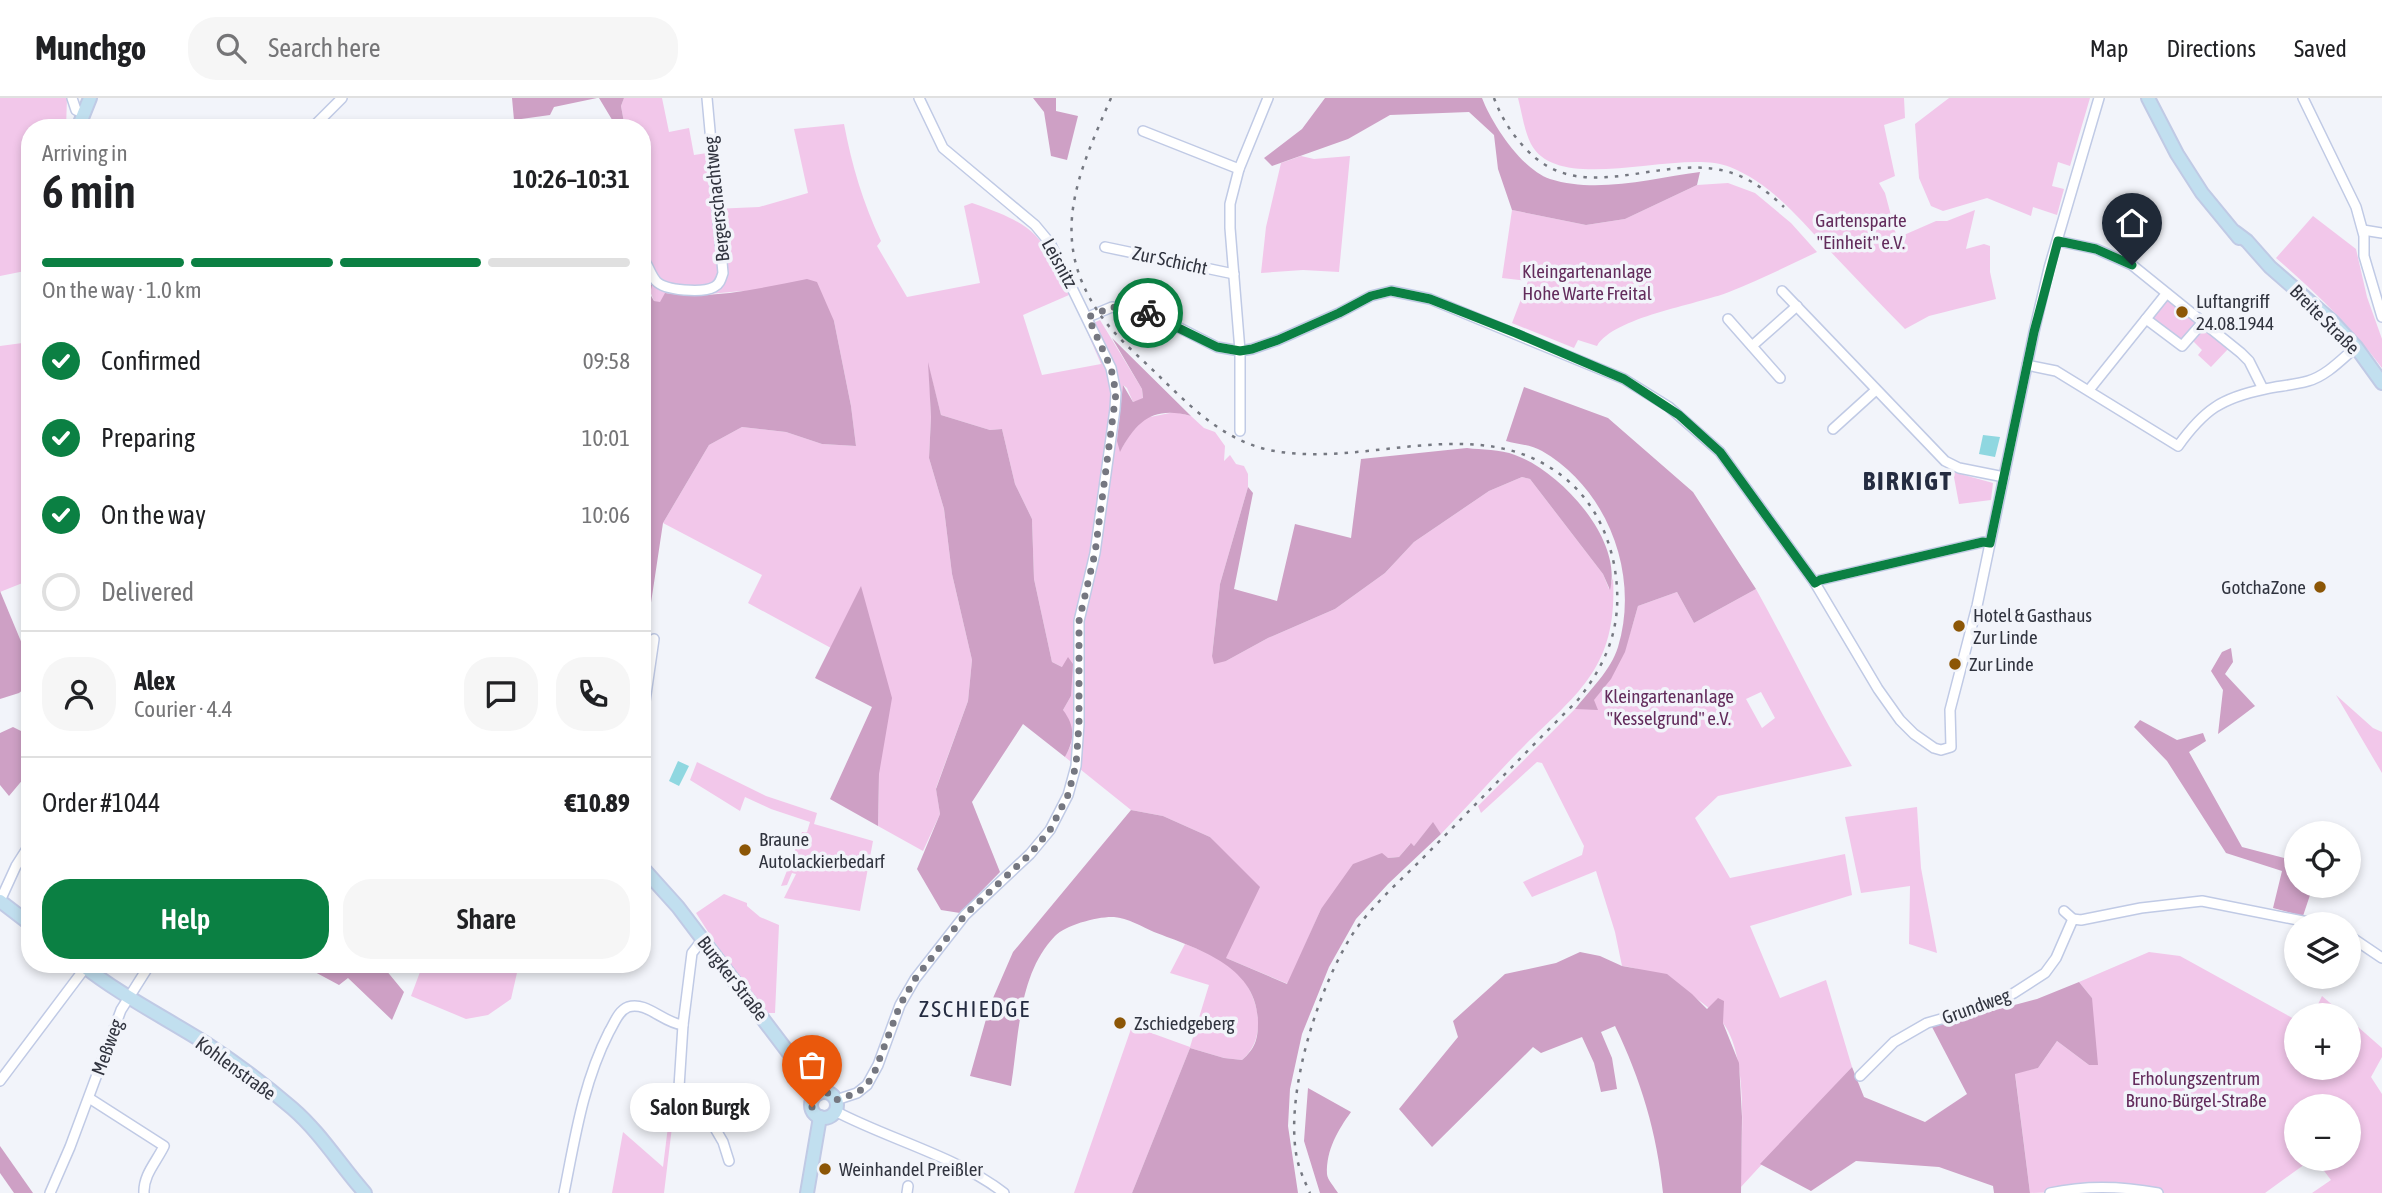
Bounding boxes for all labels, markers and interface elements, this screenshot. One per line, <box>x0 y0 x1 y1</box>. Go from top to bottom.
search box <box>188 17 678 80</box>
text: Munchgo <box>35 29 146 67</box>
icon: search <box>212 29 250 67</box>
text: Search here <box>268 33 380 63</box>
text: Map <box>2090 35 2128 62</box>
text: Directions <box>2166 35 2256 62</box>
text: Saved <box>2294 35 2347 62</box>
street label: Bergerschachtweg <box>698 134 734 263</box>
text: Arriving in <box>42 140 128 166</box>
text: 10:26–10:31 <box>513 164 630 194</box>
text: 6 min <box>42 165 136 218</box>
pin <box>2102 193 2162 265</box>
icon: home <box>2113 204 2151 242</box>
park label: Gartensparte "Einheit" e.V. <box>1815 209 1907 253</box>
street label: Leisnitz <box>1038 235 1083 292</box>
street label: Zur Schicht <box>1130 241 1210 279</box>
park label: Kleingartenanlage Hohe Warte Freital <box>1522 260 1652 304</box>
text: On the way · 1.0 km <box>42 277 202 303</box>
courier <box>1113 278 1183 348</box>
street label: Breite Straße <box>2286 280 2364 358</box>
place label: Luftangriff 24.08.1944 <box>2196 290 2274 334</box>
icon: bike <box>1129 294 1167 332</box>
marker: Luftangriff 24.08.1944 <box>2174 304 2190 320</box>
icon: check <box>42 342 80 380</box>
text: Confirmed <box>101 346 201 376</box>
text: 09:58 <box>583 348 630 374</box>
icon: check <box>42 419 80 457</box>
text: Preparing <box>101 423 195 453</box>
text: 10:01 <box>582 425 630 451</box>
district label: BIRKIGT <box>1863 466 1953 496</box>
icon: check <box>42 496 80 534</box>
text: On the way <box>101 500 206 530</box>
text: 10:06 <box>582 502 630 528</box>
place label: GotchaZone <box>2221 576 2306 598</box>
text: Delivered <box>101 577 194 607</box>
marker: GotchaZone <box>2312 579 2328 595</box>
place label: Hotel & Gasthaus Zur Linde <box>1973 604 2092 648</box>
marker: Hotel & Gasthaus Zur Linde <box>1951 618 1967 634</box>
place label: Zur Linde <box>1969 653 2034 675</box>
marker: Zur Linde <box>1947 656 1963 672</box>
button: person <box>42 657 116 731</box>
button: chat <box>464 657 538 731</box>
button: phone <box>556 657 630 731</box>
text: Alex <box>134 666 175 696</box>
park label: Kleingartenanlage "Kesselgrund" e.V. <box>1604 685 1734 729</box>
text: Courier · 4.4 <box>134 696 233 722</box>
text: Order #1044 <box>42 788 161 818</box>
text: €10.89 <box>565 788 630 818</box>
map controls <box>2284 821 2361 1171</box>
button: locate <box>2284 821 2361 898</box>
place label: Braune Autolackierbedarf <box>759 828 885 872</box>
marker: Braune Autolackierbedarf <box>737 842 753 858</box>
button: Help <box>42 879 329 959</box>
button: Share <box>343 879 630 959</box>
button: layers <box>2284 912 2361 989</box>
street label: Burgker Straße <box>693 931 773 1025</box>
street label: Grundweg <box>1939 983 2014 1028</box>
district label: ZSCHIEDGE <box>919 996 1031 1022</box>
button: + <box>2284 1003 2361 1080</box>
place label: Zschiedgeberg <box>1134 1012 1235 1034</box>
street label: Meßweg <box>87 1015 128 1078</box>
marker: Zschiedgeberg <box>1112 1015 1128 1031</box>
street label: Kohlenstraße <box>192 1032 280 1104</box>
pin <box>782 1035 842 1107</box>
icon: bag <box>793 1046 831 1084</box>
park label: Erholungszentrum Bruno-Bürgel-Straße <box>2125 1067 2267 1111</box>
callout: Salon Burgk <box>630 1082 770 1132</box>
text: Salon Burgk <box>650 1094 750 1120</box>
button: − <box>2284 1094 2361 1171</box>
place label: Weinhandel Preißler <box>839 1158 983 1180</box>
marker: Weinhandel Preißler <box>817 1161 833 1177</box>

